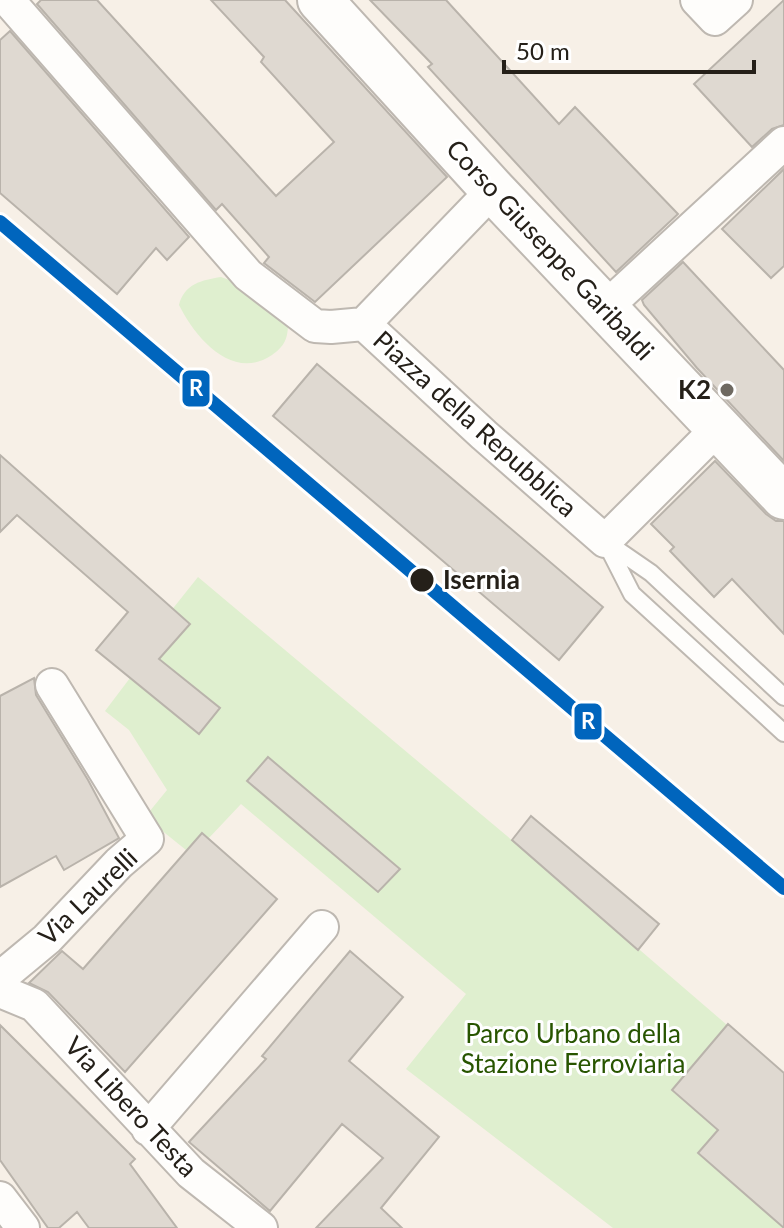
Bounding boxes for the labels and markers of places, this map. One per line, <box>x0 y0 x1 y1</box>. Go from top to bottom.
place label: K2 <box>678 373 711 405</box>
marker: K2 <box>718 381 736 399</box>
place label: Isernia <box>443 563 520 595</box>
marker: Isernia <box>408 566 436 594</box>

